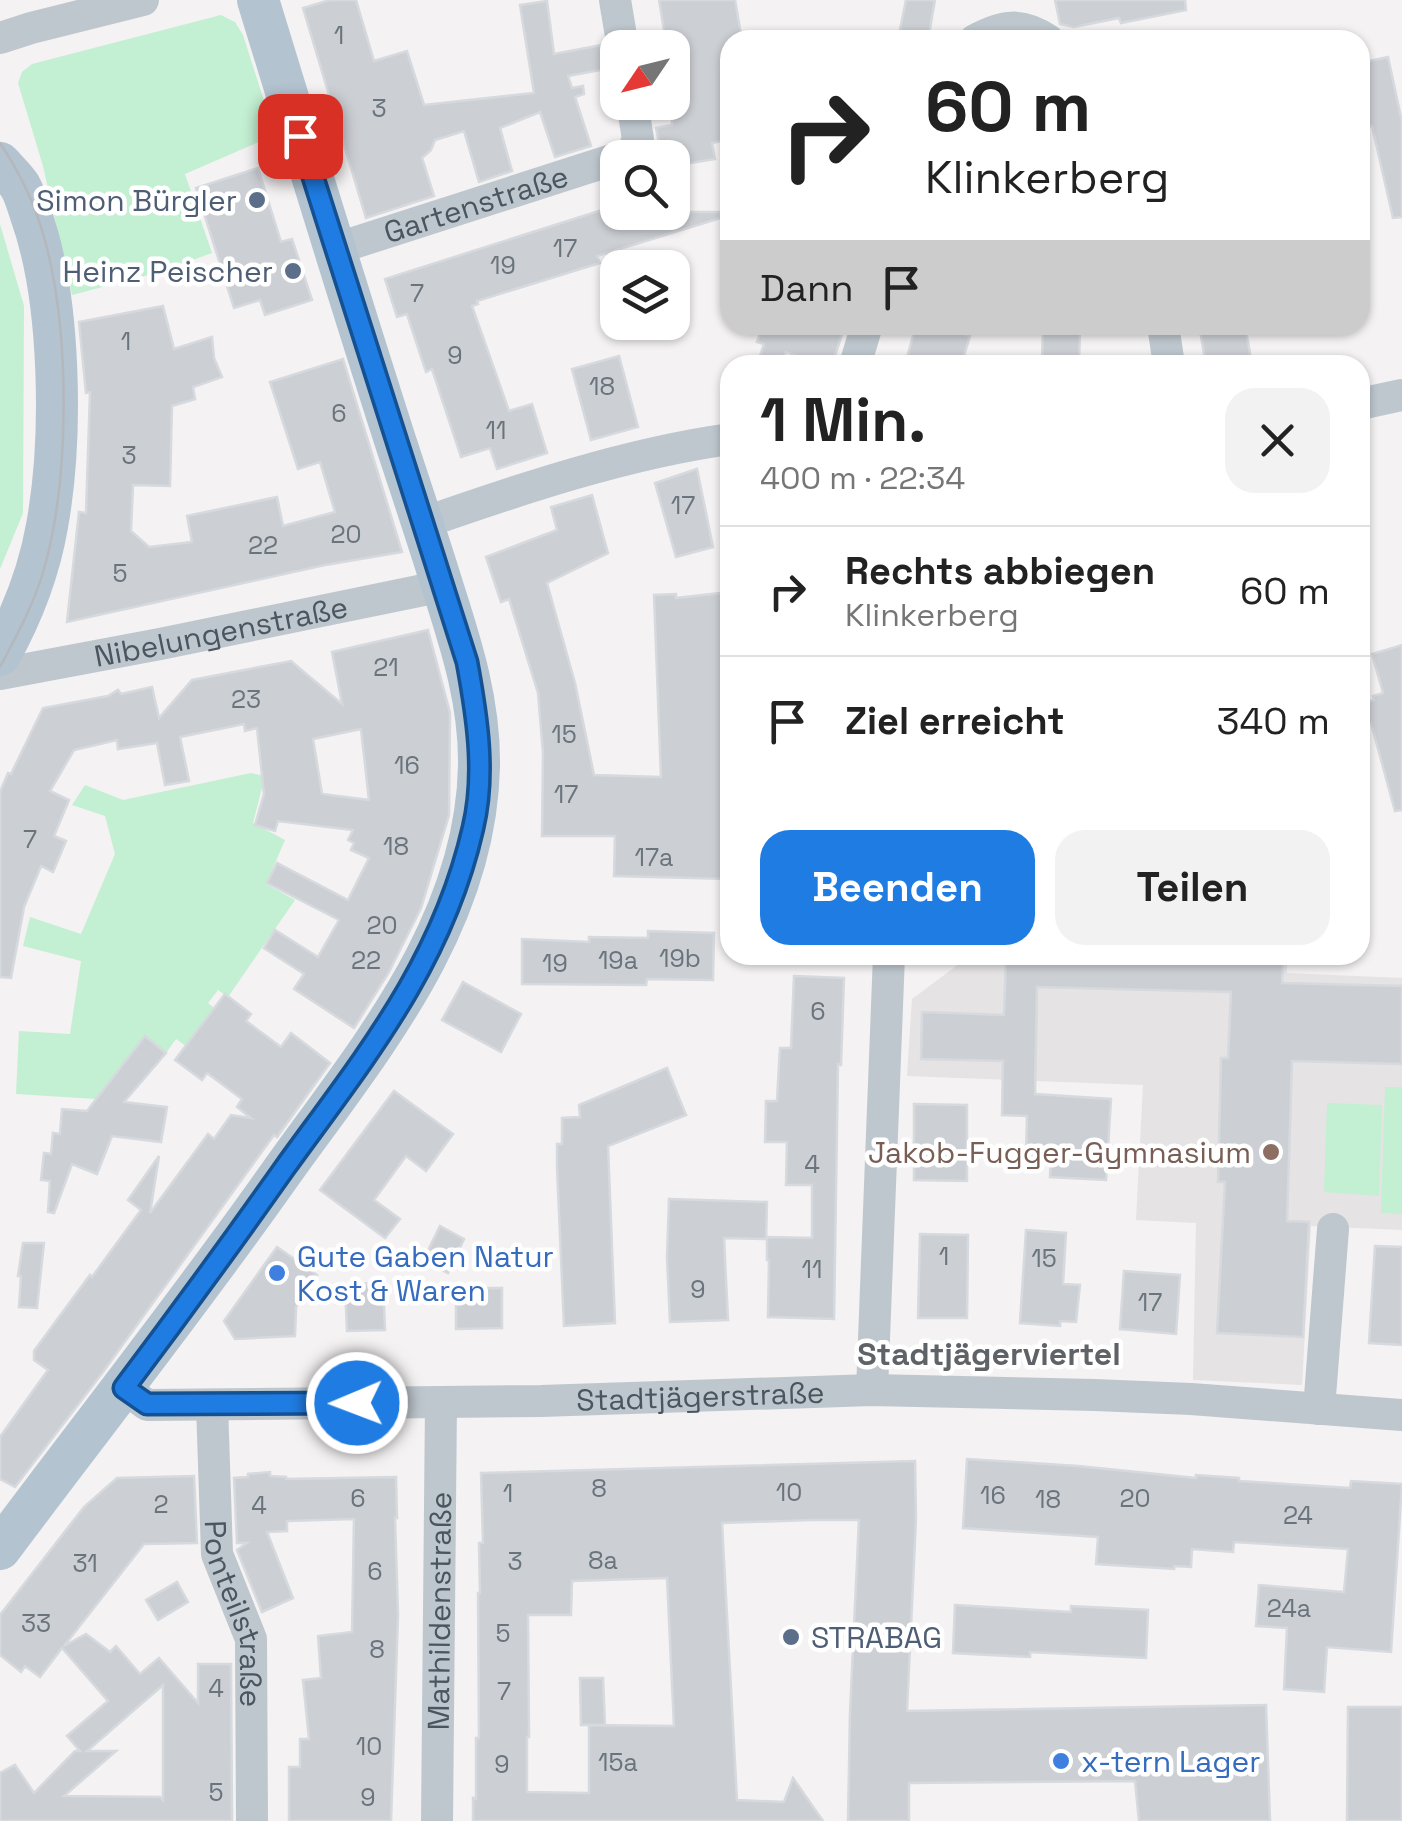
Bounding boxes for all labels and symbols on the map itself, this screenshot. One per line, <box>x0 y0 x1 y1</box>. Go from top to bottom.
house number: 1 <box>334 19 344 51</box>
north arrow <box>600 30 690 120</box>
house number: 3 <box>371 92 387 124</box>
pin <box>258 94 343 179</box>
street label: Gartenstraße <box>379 156 573 252</box>
place label: Simon Bürgler <box>36 181 237 220</box>
marker: Simon Bürgler <box>246 189 268 211</box>
house number: 17 <box>553 232 577 264</box>
house number: 19 <box>490 249 516 281</box>
place label: Heinz Peischer <box>63 252 273 291</box>
marker: Heinz Peischer <box>282 260 304 282</box>
house number: 7 <box>410 277 424 309</box>
house number: 1 <box>121 325 131 357</box>
house number: 9 <box>447 339 463 371</box>
house number: 18 <box>589 370 615 402</box>
house number: 6 <box>331 397 347 429</box>
house number: 11 <box>486 414 506 446</box>
house number: 3 <box>121 439 137 471</box>
house number: 17 <box>671 489 695 521</box>
house number: 20 <box>330 518 362 550</box>
house number: 22 <box>248 529 278 561</box>
house number: 5 <box>113 557 127 589</box>
street label: Nibelungenstraße <box>91 587 351 675</box>
house number: 21 <box>373 651 399 683</box>
house number: 23 <box>231 683 261 715</box>
house number: 15 <box>551 718 577 750</box>
house number: 16 <box>394 749 420 781</box>
house number: 17 <box>554 778 578 810</box>
house number: 7 <box>23 823 37 855</box>
house number: 18 <box>383 830 409 862</box>
house number: 17a <box>635 841 673 873</box>
house number: 20 <box>366 909 398 941</box>
house number: 19b <box>659 942 701 974</box>
house number: 22 <box>351 944 381 976</box>
house number: 19a <box>598 944 638 976</box>
house number: 19 <box>542 947 568 979</box>
house number: 6 <box>810 995 826 1027</box>
place label: Jakob-Fugger-Gymnasium <box>868 1133 1251 1172</box>
marker: Jakob-Fugger-Gymnasium <box>1260 1141 1282 1163</box>
house number: 4 <box>804 1148 820 1180</box>
place label: Gute Gaben Natur Kost & Waren <box>297 1237 554 1310</box>
house number: 1 <box>939 1240 949 1272</box>
house number: 15 <box>1031 1242 1057 1274</box>
house number: 11 <box>802 1253 822 1285</box>
marker: Gute Gaben Natur Kost & Waren <box>266 1262 288 1284</box>
house number: 9 <box>690 1273 706 1305</box>
house number: 17 <box>1138 1286 1162 1318</box>
district label: Stadtjägerviertel <box>857 1334 1121 1374</box>
position arrow <box>305 1351 409 1455</box>
street label: Stadtjägerstraße <box>576 1372 825 1419</box>
house number: 8 <box>591 1472 607 1504</box>
house number: 10 <box>776 1476 802 1508</box>
house number: 1 <box>503 1477 513 1509</box>
house number: 16 <box>980 1479 1006 1511</box>
house number: 6 <box>350 1482 366 1514</box>
house number: 20 <box>1119 1482 1151 1514</box>
house number: 18 <box>1035 1483 1061 1515</box>
house number: 2 <box>153 1488 169 1520</box>
house number: 4 <box>251 1489 267 1521</box>
street label: Mathildenstraße <box>418 1492 460 1731</box>
house number: 24 <box>1283 1499 1313 1531</box>
street label: Ponteilstraße <box>196 1519 271 1707</box>
house number: 8a <box>588 1544 618 1576</box>
house number: 3 <box>507 1545 523 1577</box>
house number: 31 <box>72 1547 98 1579</box>
house number: 6 <box>367 1555 383 1587</box>
house number: 24a <box>1267 1592 1311 1624</box>
house number: 33 <box>21 1607 51 1639</box>
house number: 5 <box>496 1617 510 1649</box>
place label: STRABAG <box>811 1618 942 1657</box>
marker: STRABAG <box>780 1626 802 1648</box>
house number: 8 <box>369 1633 385 1665</box>
house number: 4 <box>208 1672 224 1704</box>
house number: 7 <box>497 1675 511 1707</box>
house number: 10 <box>356 1730 382 1762</box>
place label: x-tern Lager <box>1081 1742 1261 1781</box>
house number: 15a <box>598 1746 638 1778</box>
house number: 9 <box>494 1748 510 1780</box>
marker: x-tern Lager <box>1050 1750 1072 1772</box>
house number: 5 <box>209 1776 223 1808</box>
house number: 9 <box>360 1781 376 1813</box>

